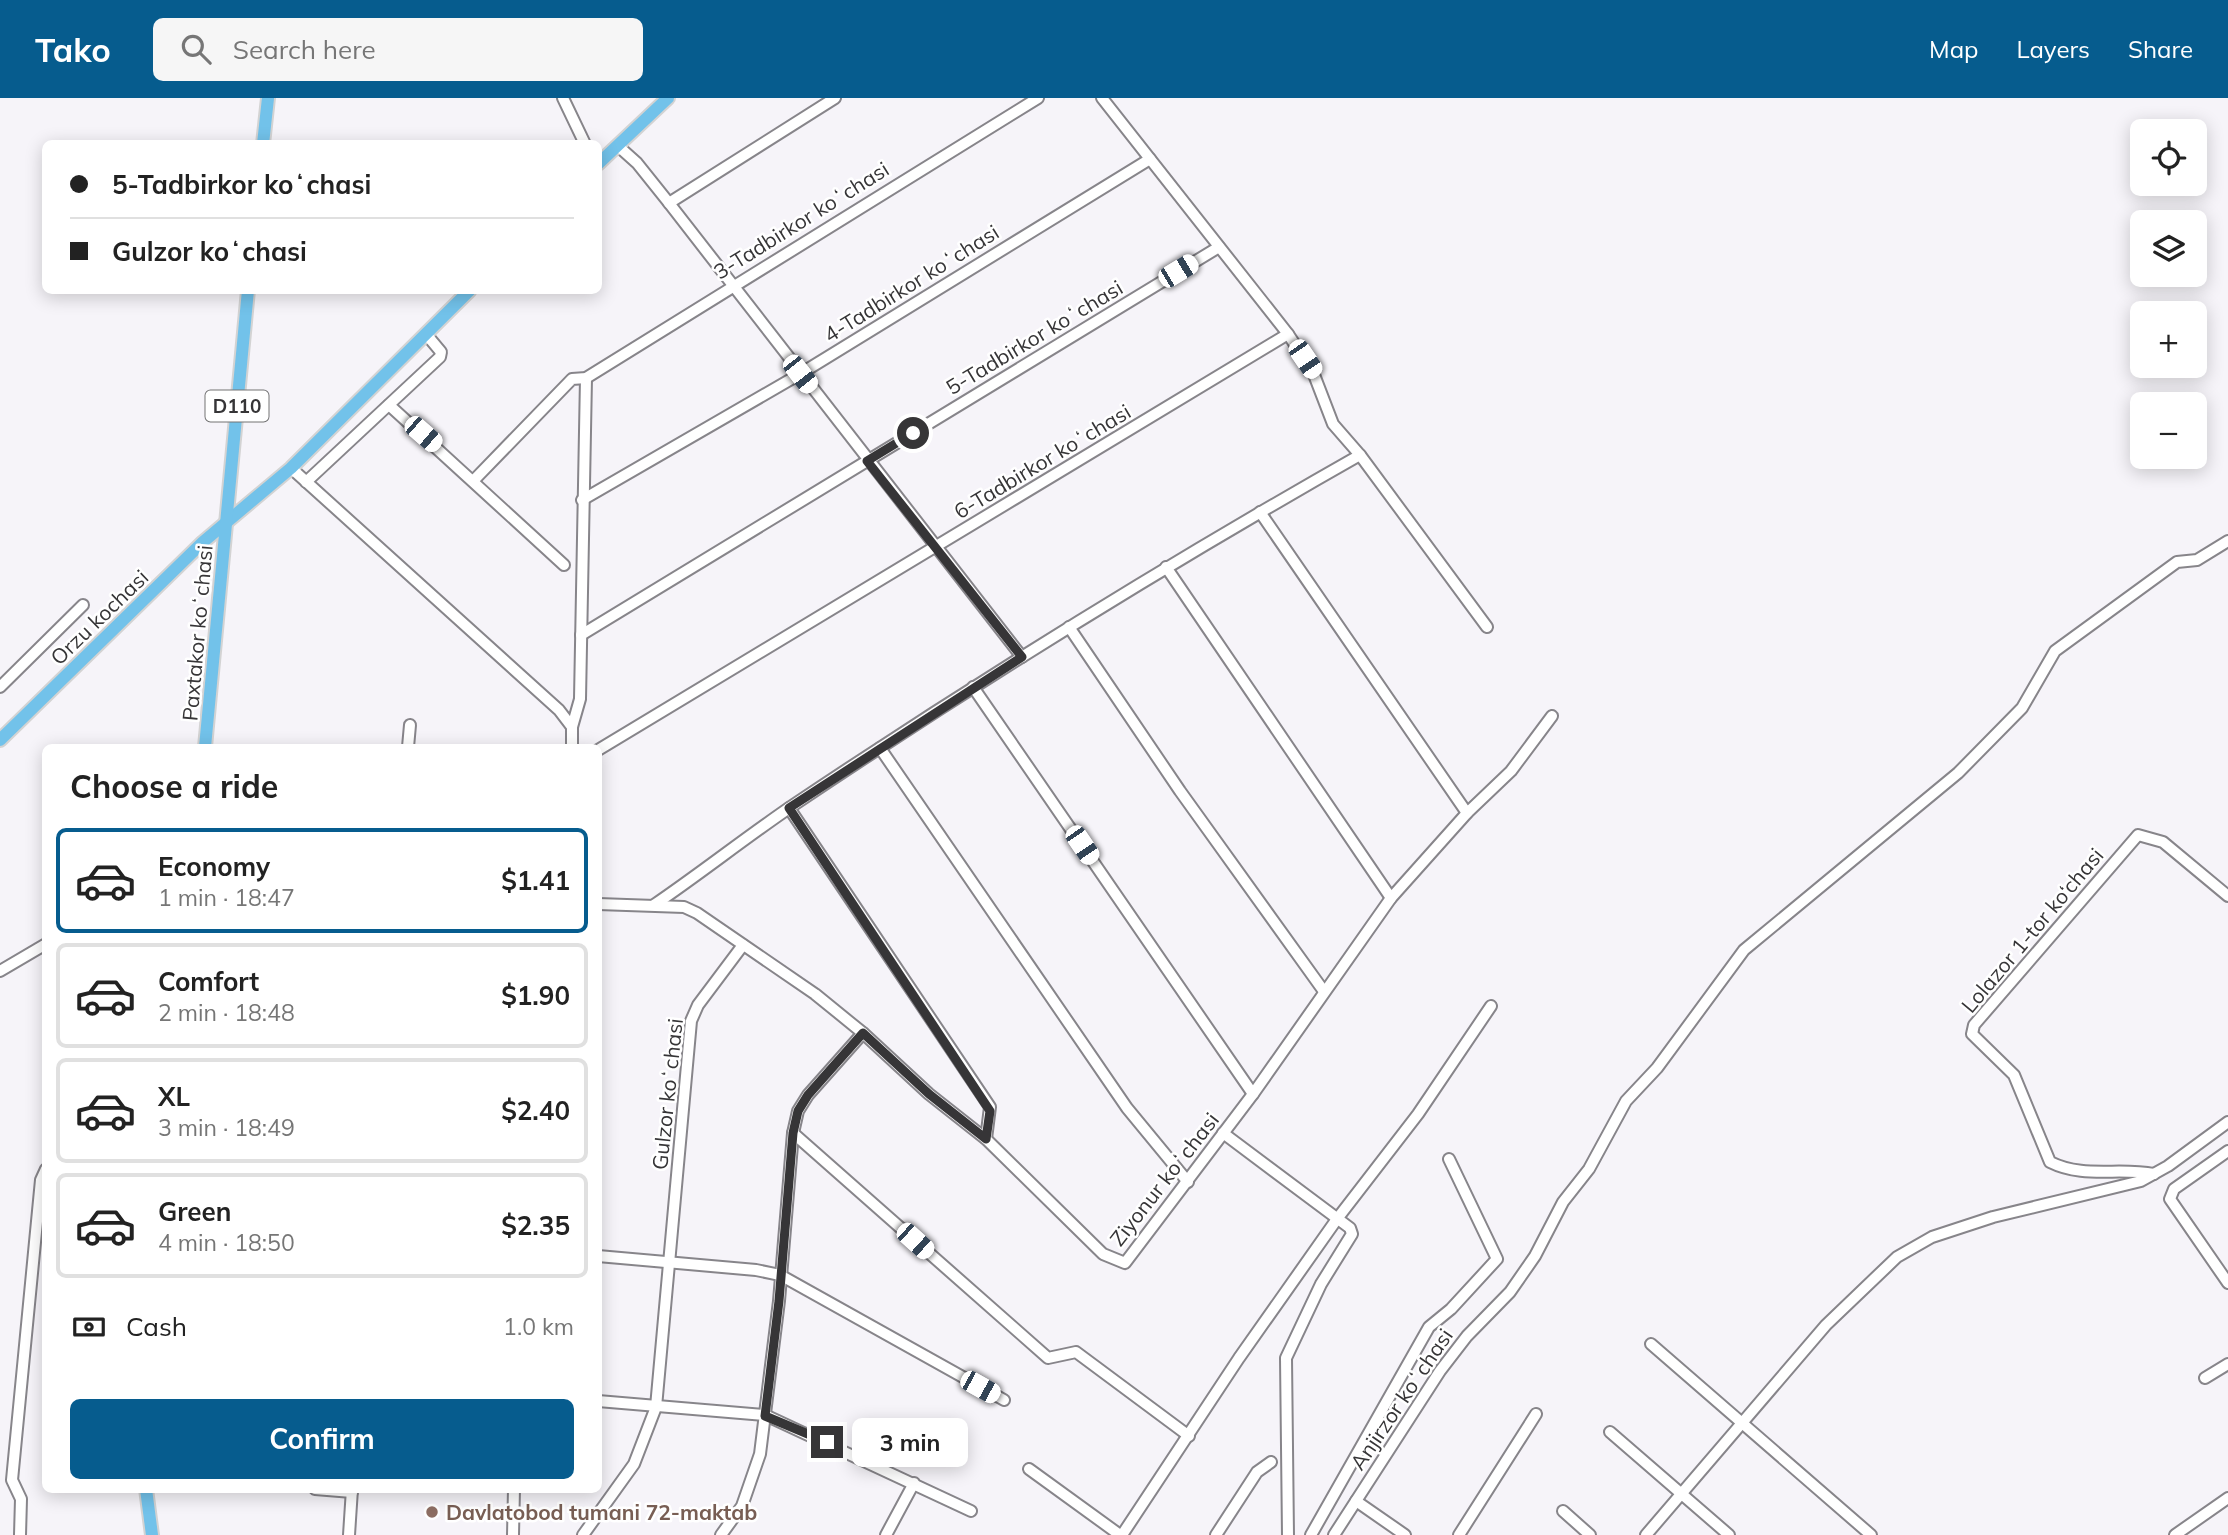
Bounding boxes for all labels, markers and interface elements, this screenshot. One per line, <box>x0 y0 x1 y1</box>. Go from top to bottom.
search box <box>153 18 643 81</box>
text: Tako <box>35 29 111 70</box>
icon: search <box>177 30 215 68</box>
text: Search here <box>233 33 376 66</box>
text: Map <box>1929 34 1978 64</box>
text: Layers <box>2016 34 2090 64</box>
text: Share <box>2128 34 2193 64</box>
map controls <box>2130 119 2207 469</box>
button: locate <box>2130 119 2207 196</box>
street label: 3-Tadbirkor koʻchasi <box>709 156 893 284</box>
text: 5-Tadbirkor koʻchasi <box>112 168 371 201</box>
button: layers <box>2130 210 2207 287</box>
street label: 4-Tadbirkor koʻchasi <box>819 219 1003 347</box>
text: Gulzor koʻchasi <box>112 235 307 268</box>
car <box>1155 251 1202 291</box>
street label: 5-Tadbirkor koʻchasi <box>941 274 1127 400</box>
button: + <box>2130 301 2207 378</box>
car <box>1285 336 1326 382</box>
car <box>779 351 822 397</box>
road number: D110 <box>205 390 268 422</box>
button: − <box>2130 392 2207 469</box>
street label: 6-Tadbirkor koʻchasi <box>949 398 1135 524</box>
car <box>401 412 446 456</box>
route start <box>897 417 929 449</box>
street label: Paxtakor koʻchasi <box>176 544 218 722</box>
street label: Orzu kochasi <box>45 564 153 670</box>
text: Choose a ride <box>70 766 278 806</box>
car <box>1062 822 1103 868</box>
street label: Lolazor 1-tor ko‘chasi <box>1955 842 2109 1018</box>
icon: car <box>74 849 137 912</box>
text: Economy <box>158 850 270 883</box>
text: $1.41 <box>501 864 570 897</box>
text: 1 min · 18:47 <box>158 883 295 912</box>
icon: car <box>74 964 137 1027</box>
text: Comfort <box>158 965 259 998</box>
text: $1.90 <box>501 979 570 1012</box>
text: 2 min · 18:48 <box>158 998 295 1027</box>
street label: Gulzor koʻchasi <box>646 1017 688 1171</box>
icon: car <box>74 1079 137 1142</box>
text: XL <box>158 1080 190 1113</box>
text: $2.40 <box>501 1094 570 1127</box>
street label: Ziyonur koʻchasi <box>1104 1107 1224 1251</box>
text: 3 min · 18:49 <box>158 1113 295 1142</box>
icon: car <box>74 1194 137 1257</box>
text: Green <box>158 1195 231 1228</box>
text: $2.35 <box>501 1209 570 1242</box>
car <box>893 1219 938 1263</box>
text: 4 min · 18:50 <box>158 1228 295 1257</box>
icon: cash <box>70 1308 108 1346</box>
text: Cash <box>126 1310 187 1343</box>
text: 1.0 km <box>503 1312 574 1341</box>
street label: Anjirzor koʻchasi <box>1344 1323 1458 1475</box>
car <box>957 1368 1004 1406</box>
button: Confirm <box>70 1399 574 1479</box>
callout: 3 min <box>852 1418 967 1466</box>
route end <box>811 1426 843 1458</box>
text: 3 min <box>880 1428 940 1457</box>
place label: Davlatobod tumani 72-maktab <box>446 1499 757 1525</box>
marker: Davlatobod tumani 72-maktab <box>424 1504 440 1520</box>

